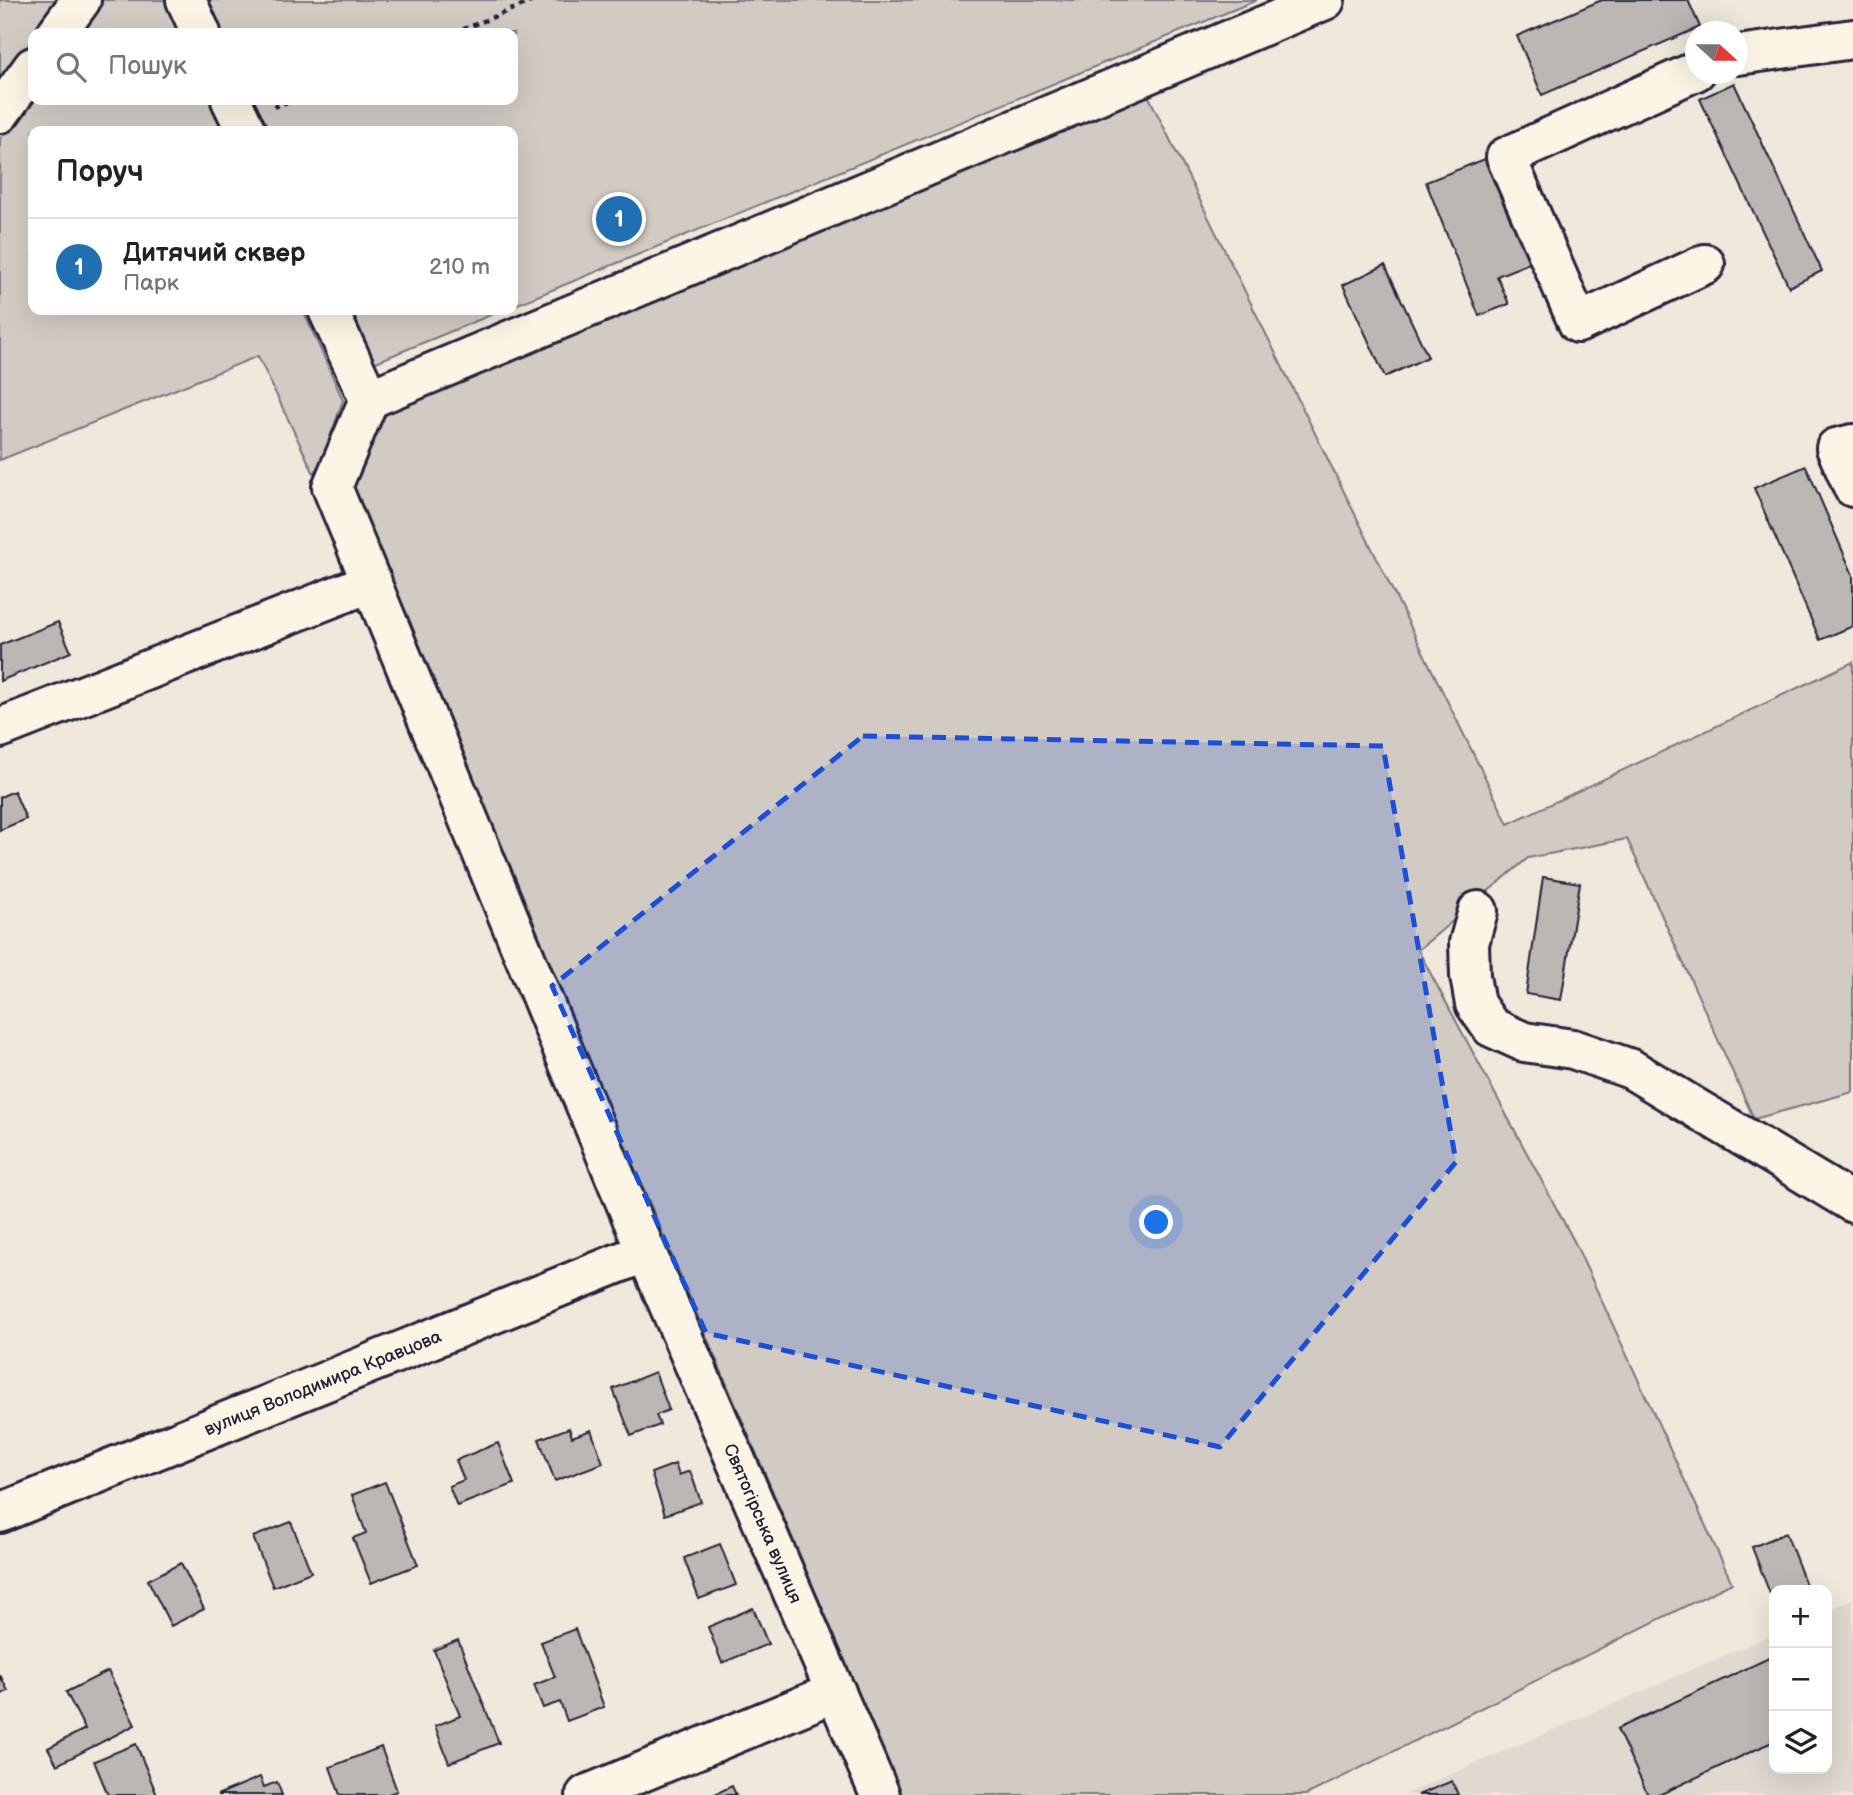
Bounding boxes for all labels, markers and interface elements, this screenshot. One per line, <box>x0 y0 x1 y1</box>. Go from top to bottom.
north arrow <box>1685 21 1748 84</box>
search box <box>28 28 518 105</box>
icon: search <box>52 48 90 86</box>
text: Пошук <box>108 51 187 82</box>
text: Поруч <box>56 154 144 190</box>
pin: 1 <box>596 193 642 245</box>
text: Дитячий сквер <box>123 238 305 269</box>
text: 1 <box>74 253 84 281</box>
text: 210 m <box>429 253 490 281</box>
text: Парк <box>123 269 179 297</box>
your location <box>1139 1205 1173 1239</box>
street label: вулиця Володимира Кравцова <box>201 1325 445 1440</box>
street label: Святогірська вулиця <box>719 1440 807 1607</box>
map controls <box>1769 1585 1832 1774</box>
button: + <box>1769 1585 1832 1648</box>
button: − <box>1769 1648 1832 1711</box>
button: layers <box>1769 1711 1832 1774</box>

